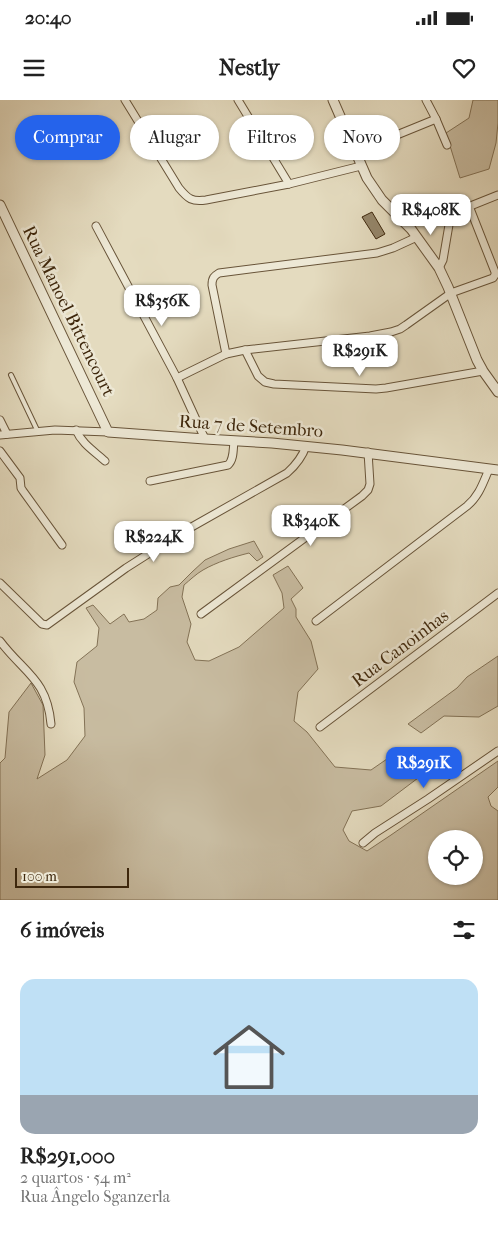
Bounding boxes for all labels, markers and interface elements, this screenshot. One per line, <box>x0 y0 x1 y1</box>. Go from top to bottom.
text: 20:40 <box>25 7 72 29</box>
icon: menu <box>20 54 48 82</box>
icon: heart <box>450 54 478 82</box>
text: Nestly <box>219 55 279 81</box>
chip: Comprar <box>15 115 120 160</box>
chip: Alugar <box>130 115 219 160</box>
chip: Filtros <box>229 115 314 160</box>
chip: Novo <box>324 115 400 160</box>
pin: R$408K <box>390 194 472 236</box>
text: R$408K <box>402 200 460 219</box>
street label: Rua Manoel Bittencourt <box>18 222 119 401</box>
pin: R$356K <box>121 284 203 327</box>
text: R$356K <box>135 291 189 310</box>
pin: R$291K <box>319 334 401 377</box>
text: R$291K <box>333 341 387 360</box>
street label: Rua 7 de Setembro <box>178 411 324 442</box>
pin: R$340K <box>270 504 352 547</box>
text: R$340K <box>283 511 339 530</box>
pin: R$224K <box>113 520 195 563</box>
text: R$224K <box>125 527 183 546</box>
street label: Rua Canoinhas <box>348 605 453 692</box>
pin: R$291K <box>383 746 465 789</box>
text: R$291K <box>397 753 451 772</box>
map controls <box>428 830 483 885</box>
button: locate <box>428 830 483 885</box>
scale bar <box>15 865 129 888</box>
text: 100 m <box>22 868 57 885</box>
icon: filters <box>450 916 478 944</box>
text: 6 imóveis <box>20 918 104 942</box>
icon: home <box>204 1012 294 1102</box>
text: R$291,000 <box>20 1144 115 1168</box>
text: 2 quartos · 54 m² <box>20 1168 131 1187</box>
text: Rua Ângelo Sganzerla <box>20 1187 170 1206</box>

